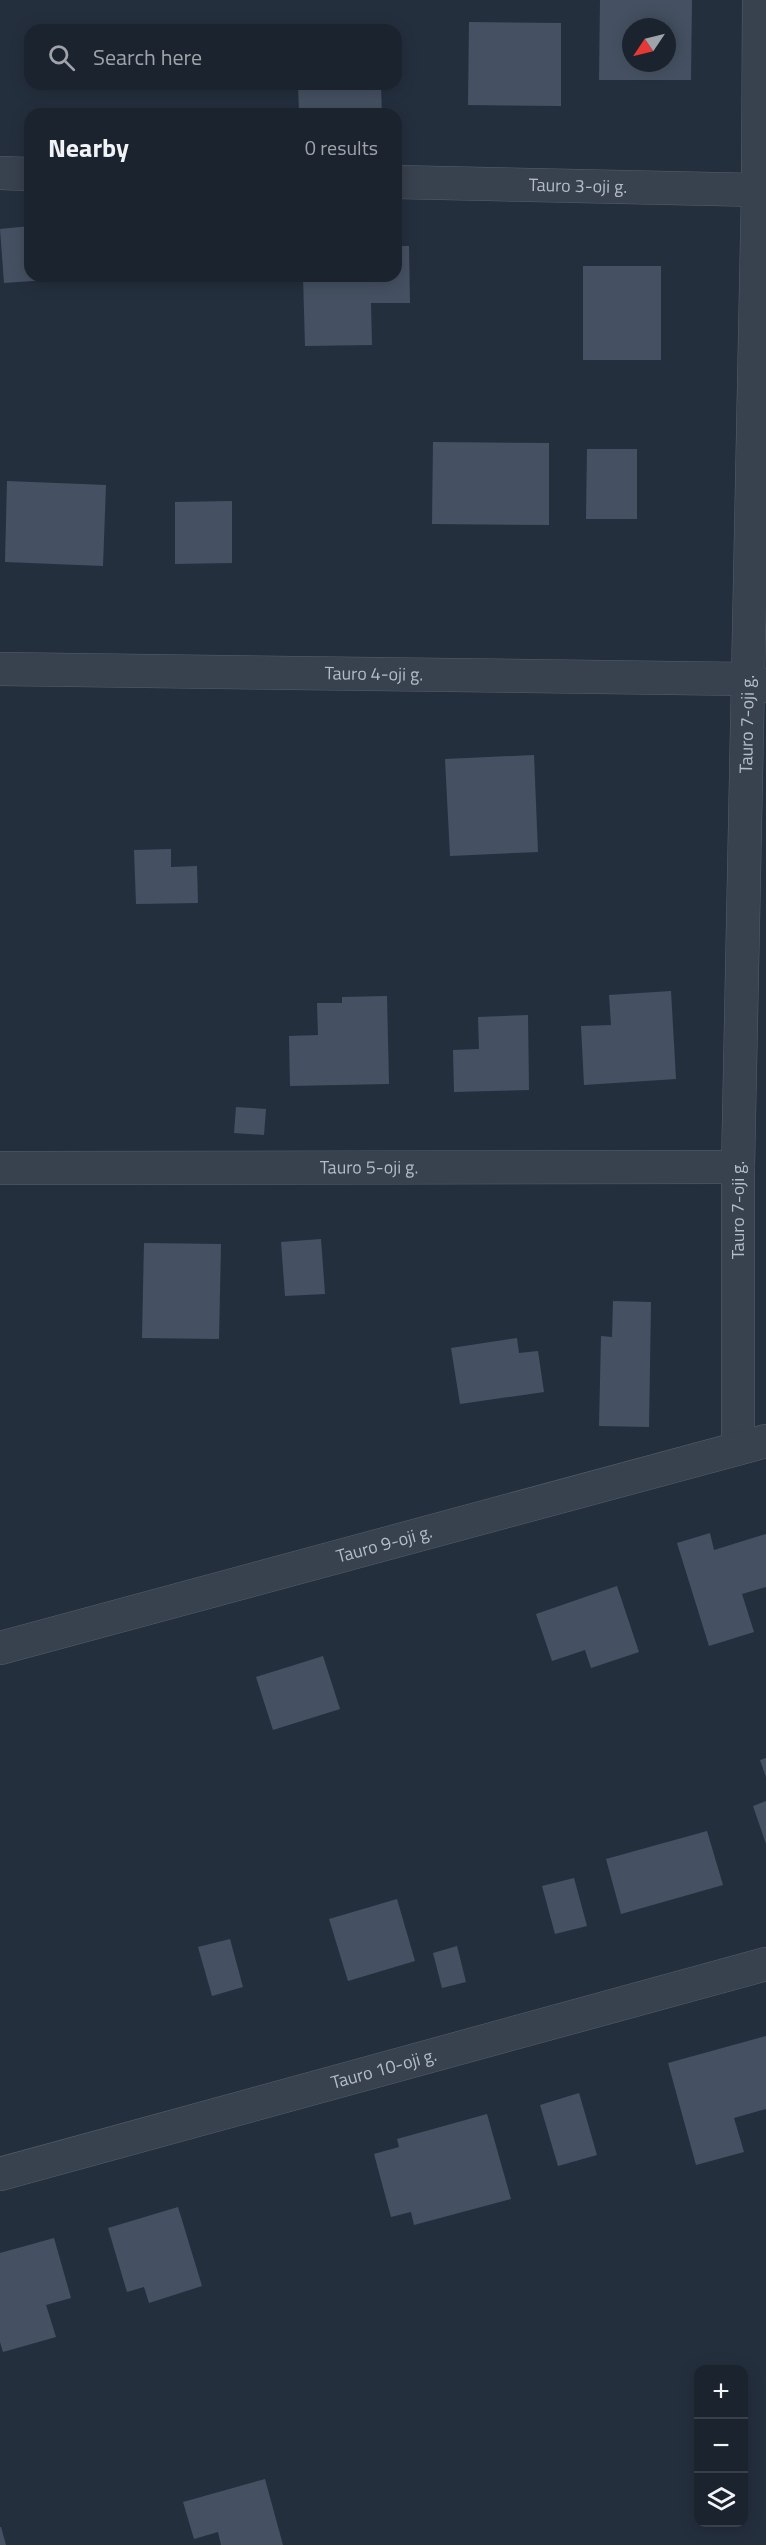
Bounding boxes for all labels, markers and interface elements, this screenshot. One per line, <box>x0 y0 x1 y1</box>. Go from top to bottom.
north arrow <box>622 18 676 72</box>
search box <box>24 24 402 90</box>
text: Search here <box>93 40 202 74</box>
icon: search <box>45 41 78 74</box>
text: Nearby <box>48 128 129 167</box>
text: 0 results <box>305 132 378 163</box>
street label: Tauro 3-oji g. <box>528 171 628 200</box>
street label: Tauro 4-oji g. <box>325 659 423 688</box>
street label: Tauro 7-oji g. <box>732 675 761 774</box>
street label: Tauro 5-oji g. <box>320 1153 418 1181</box>
street label: Tauro 7-oji g. <box>724 1160 751 1259</box>
street label: Tauro 9-oji g. <box>333 1518 435 1570</box>
street label: Tauro 10-oji g. <box>328 2041 440 2096</box>
map controls <box>694 2365 748 2527</box>
button: + <box>694 2365 748 2419</box>
button: − <box>694 2419 748 2473</box>
button: layers <box>694 2473 748 2527</box>

